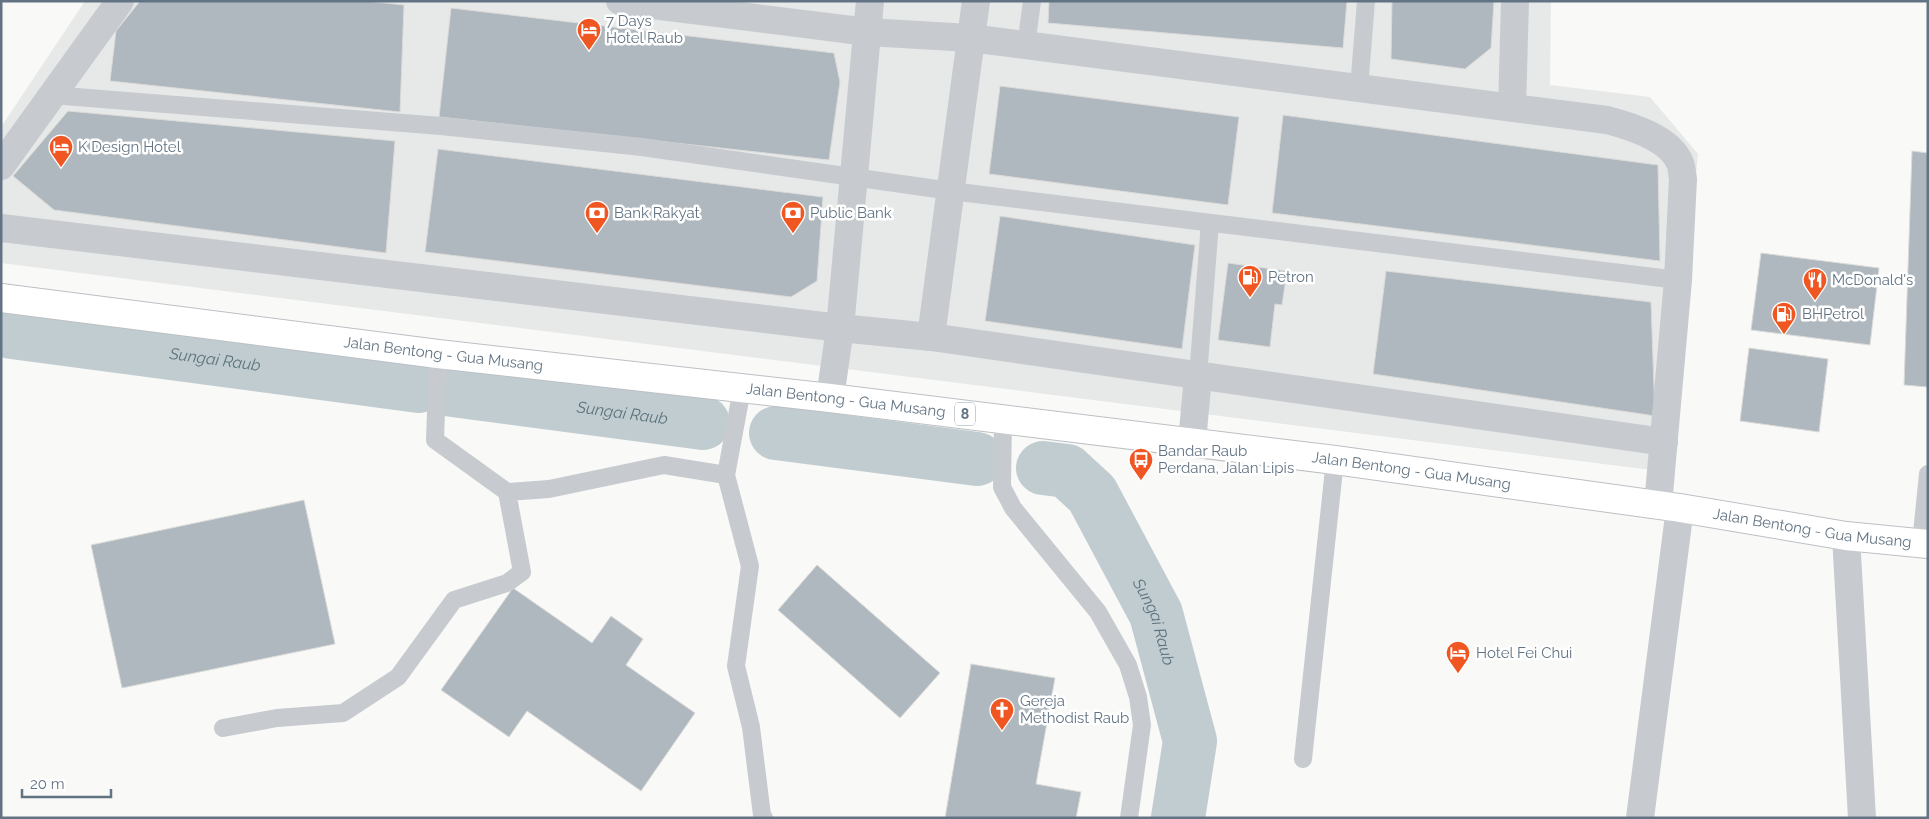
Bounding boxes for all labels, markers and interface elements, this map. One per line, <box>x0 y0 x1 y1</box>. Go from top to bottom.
place label: 7 Days Hotel Raub <box>606 12 683 47</box>
hotel icon: 7 Days Hotel Raub <box>576 17 602 51</box>
hotel icon: K Design Hotel <box>48 134 74 168</box>
place label: K Design Hotel <box>78 138 182 156</box>
bank icon: Bank Rakyat <box>584 200 610 234</box>
bank icon: Public Bank <box>780 200 806 234</box>
place label: Bank Rakyat <box>614 204 700 222</box>
place label: Public Bank <box>810 204 892 222</box>
fuel station icon: Petron <box>1237 264 1263 298</box>
restaurant icon: McDonald's <box>1802 267 1828 301</box>
place label: Petron <box>1268 268 1314 286</box>
place label: McDonald's <box>1832 271 1913 289</box>
fuel station icon: BHPetrol <box>1771 301 1797 335</box>
place label: BHPetrol <box>1802 305 1865 323</box>
street label: Jalan Bentong - Gua Musang <box>343 333 544 375</box>
water label: Sungai Raub <box>167 344 262 375</box>
street label: Jalan Bentong - Gua Musang <box>745 380 947 421</box>
water label: Sungai Raub <box>575 397 669 428</box>
road number: 8 <box>955 402 975 426</box>
place label: Bandar Raub Perdana, Jalan Lipis <box>1158 442 1294 477</box>
bus stop icon: Bandar Raub Perdana, Jalan Lipis <box>1128 447 1154 481</box>
street label: Jalan Bentong - Gua Musang <box>1311 448 1512 493</box>
street label: Jalan Bentong - Gua Musang <box>1712 505 1912 551</box>
water label: Sungai Raub <box>1128 574 1178 668</box>
hotel icon: Hotel Fei Chui <box>1445 640 1471 674</box>
place label: Hotel Fei Chui <box>1476 644 1572 662</box>
place label: Gereja Methodist Raub <box>1020 692 1129 727</box>
church icon: Gereja Methodist Raub <box>989 697 1015 731</box>
scale bar <box>22 766 111 798</box>
text: 20 m <box>30 775 65 793</box>

